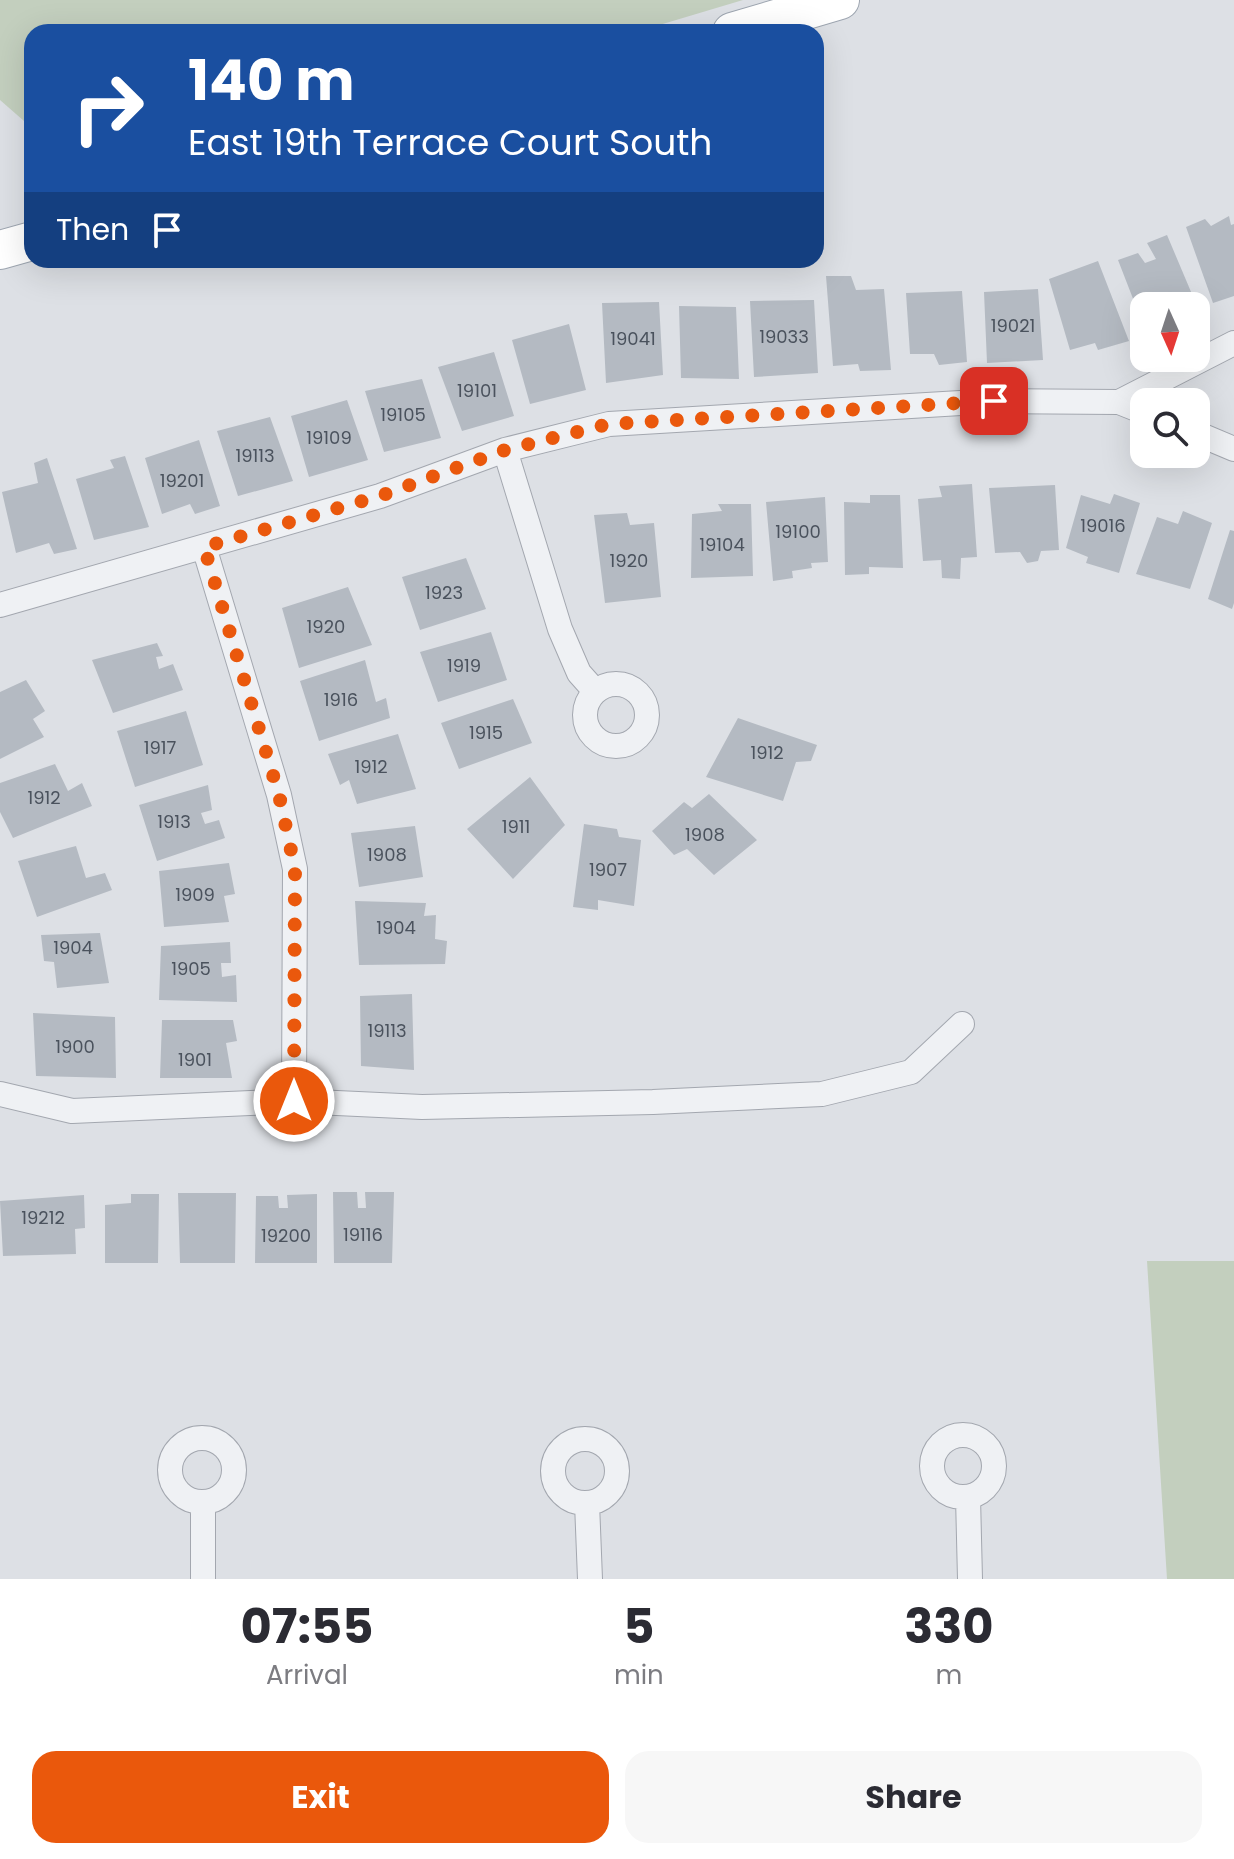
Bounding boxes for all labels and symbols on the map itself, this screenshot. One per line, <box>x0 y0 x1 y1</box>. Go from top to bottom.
north arrow <box>1130 292 1210 372</box>
house number: 19021 <box>991 313 1035 338</box>
house number: 19033 <box>759 324 809 349</box>
house number: 19041 <box>610 326 656 351</box>
pin <box>960 367 1028 435</box>
house number: 19101 <box>457 378 497 403</box>
house number: 19105 <box>380 402 426 427</box>
house number: 19109 <box>306 425 352 450</box>
house number: 19113 <box>235 443 275 468</box>
house number: 19201 <box>160 468 204 493</box>
house number: 19016 <box>1080 513 1126 538</box>
house number: 19100 <box>775 519 821 544</box>
house number: 19104 <box>699 532 745 557</box>
house number: 1920 <box>610 548 648 573</box>
house number: 1923 <box>425 580 463 605</box>
house number: 1920 <box>307 614 345 639</box>
house number: 1919 <box>447 653 481 678</box>
house number: 1916 <box>324 687 358 712</box>
house number: 1915 <box>469 720 503 745</box>
house number: 1917 <box>144 735 177 760</box>
house number: 1912 <box>750 740 784 765</box>
house number: 1912 <box>354 754 388 779</box>
house number: 1912 <box>27 785 61 810</box>
house number: 1913 <box>157 809 191 834</box>
house number: 1911 <box>502 814 530 839</box>
house number: 1908 <box>685 822 725 847</box>
house number: 1908 <box>367 842 407 867</box>
house number: 1907 <box>589 857 627 882</box>
house number: 1909 <box>175 882 215 907</box>
house number: 1904 <box>376 915 416 940</box>
house number: 1904 <box>53 935 93 960</box>
house number: 1905 <box>171 956 211 981</box>
house number: 19113 <box>367 1018 407 1043</box>
house number: 1900 <box>55 1034 95 1059</box>
house number: 1901 <box>178 1047 212 1072</box>
position arrow <box>252 1059 336 1143</box>
house number: 19212 <box>21 1205 65 1230</box>
house number: 19116 <box>343 1222 383 1247</box>
house number: 19200 <box>261 1223 311 1248</box>

